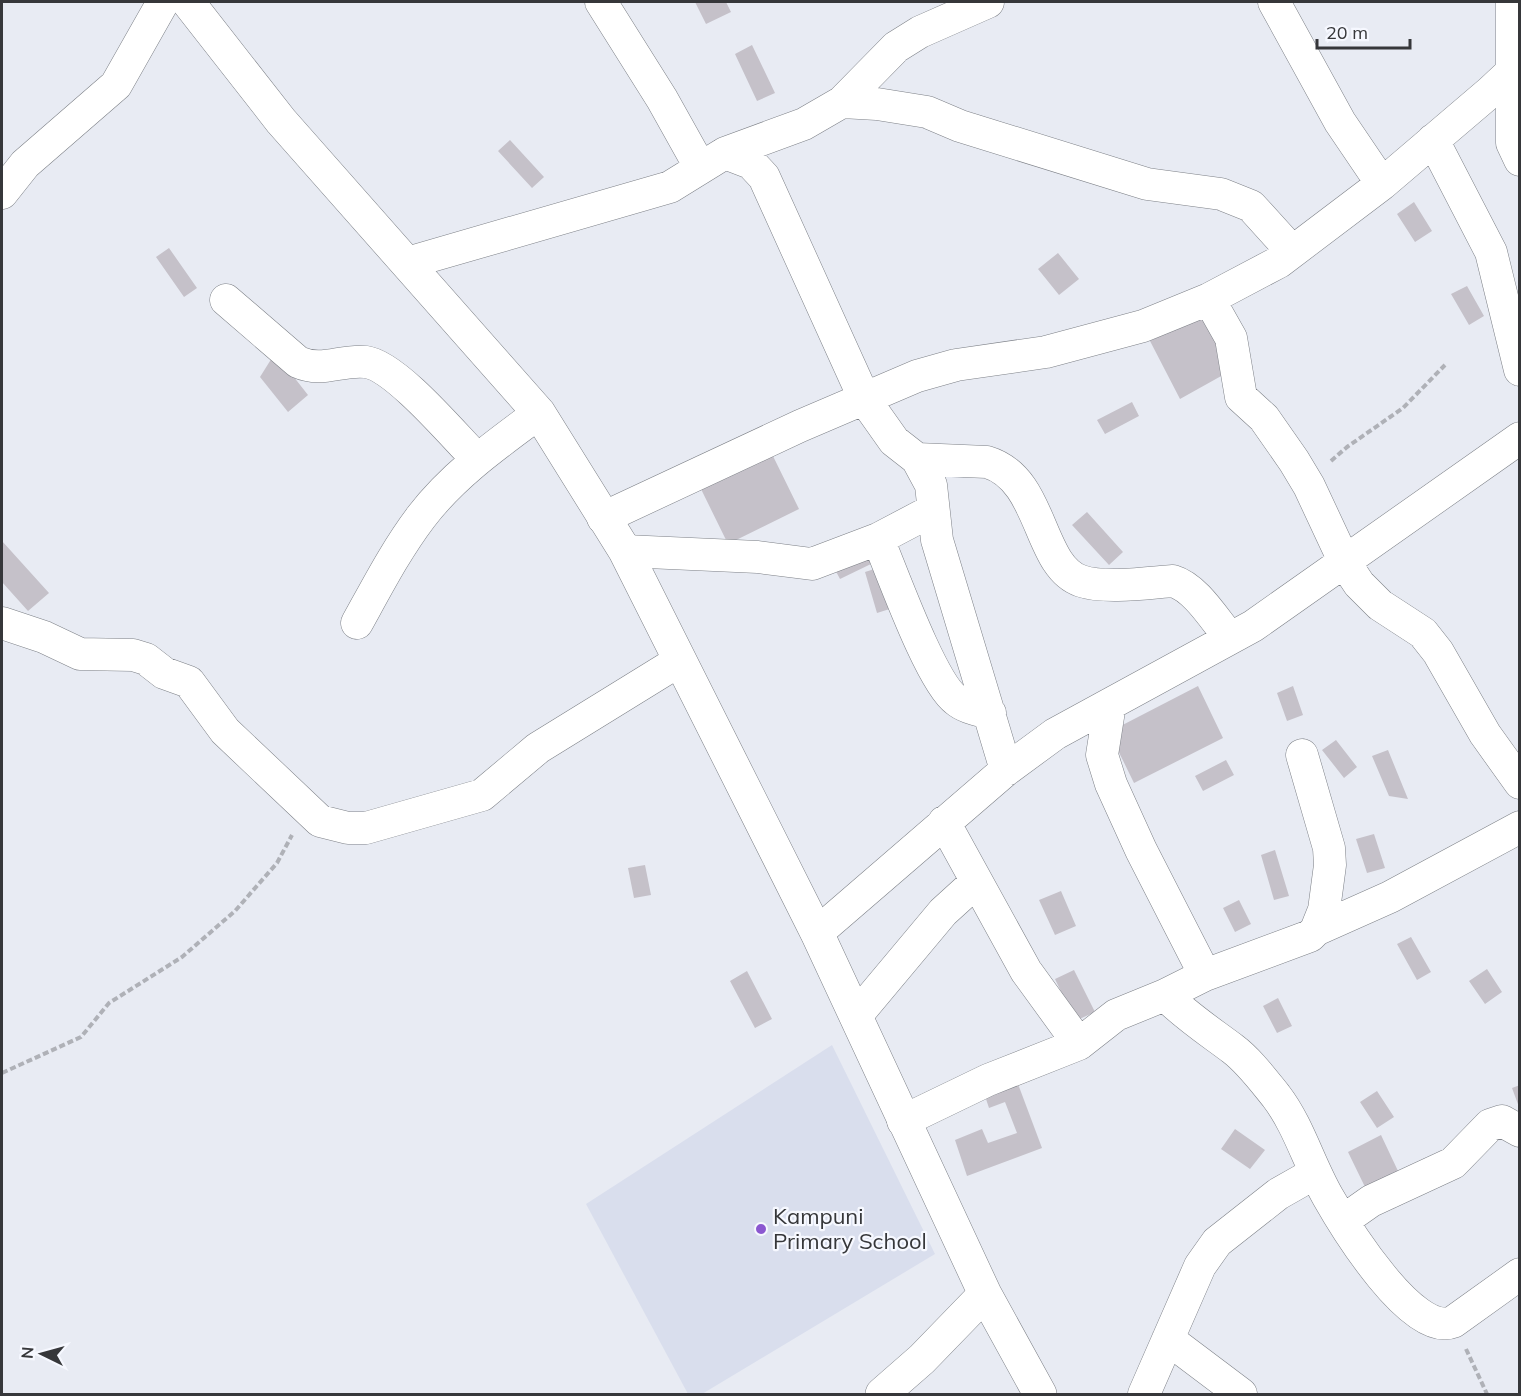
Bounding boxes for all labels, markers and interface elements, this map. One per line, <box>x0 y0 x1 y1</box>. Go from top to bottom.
scale bar <box>1317 12 1410 50</box>
text: 20 m <box>1326 21 1368 44</box>
place label: Kampuni Primary School <box>773 1202 927 1255</box>
marker: Kampuni Primary School <box>754 1222 768 1236</box>
north arrow <box>12 1324 72 1384</box>
text: N <box>17 1346 38 1360</box>

